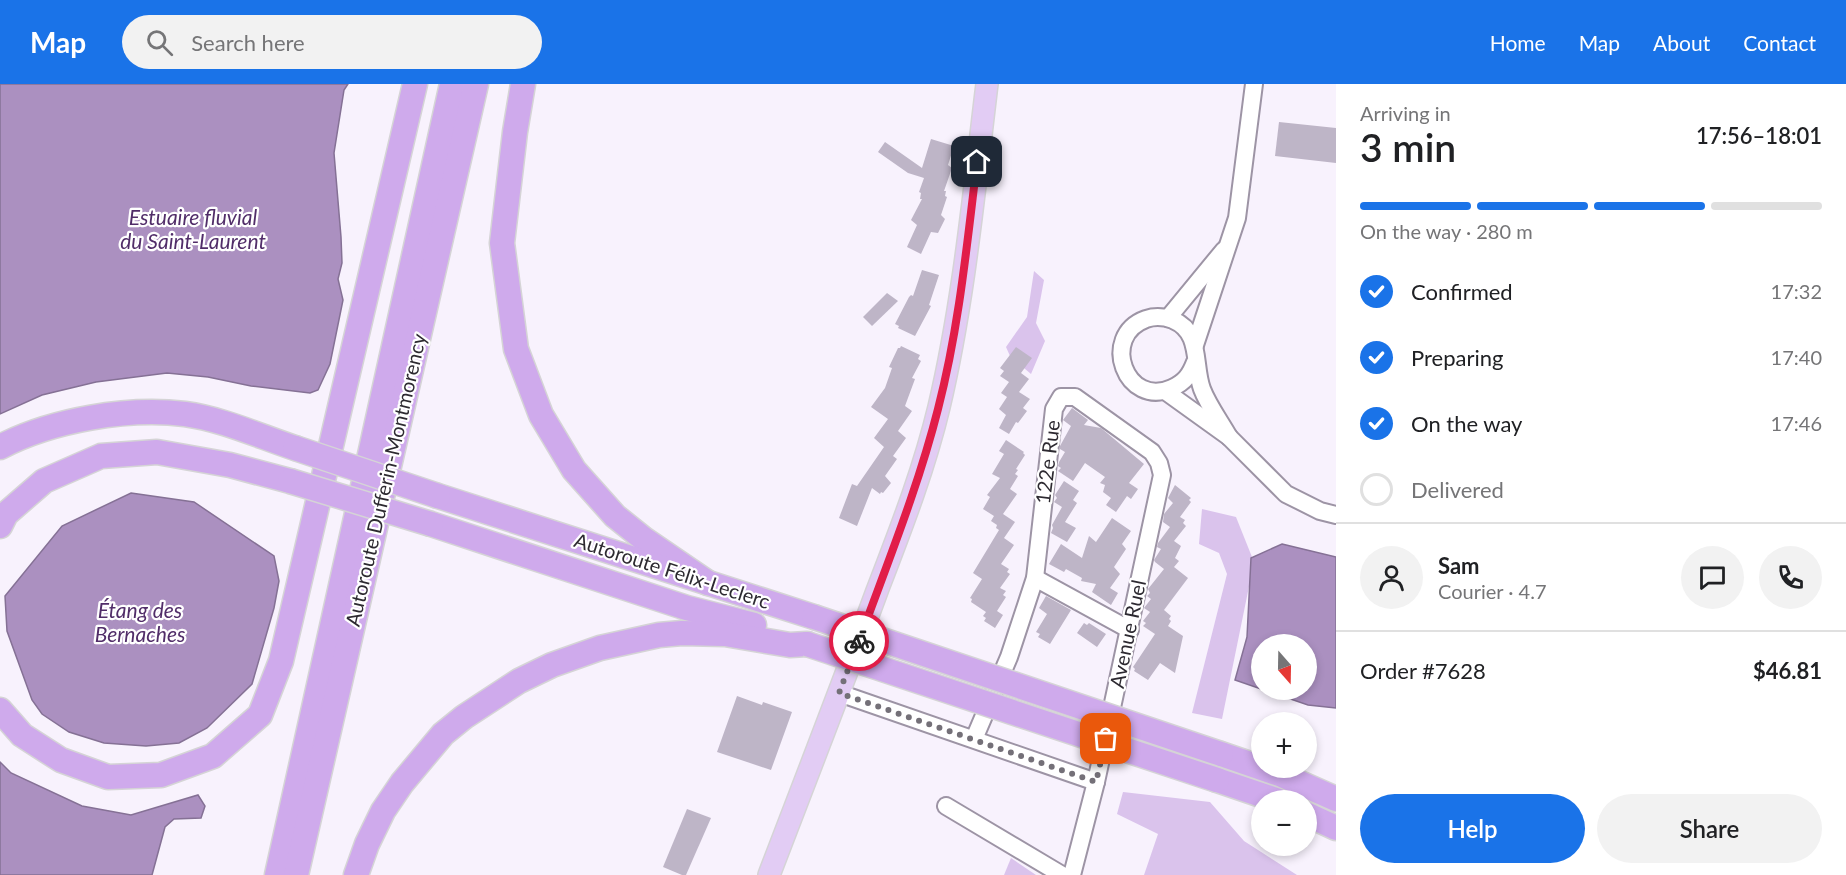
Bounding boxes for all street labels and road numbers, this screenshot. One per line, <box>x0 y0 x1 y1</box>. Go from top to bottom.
street label: Autoroute Dufferin-Montmorency <box>340 330 431 628</box>
street label: 122e Rue <box>1030 419 1064 505</box>
street label: Autoroute Félix-Leclerc <box>572 527 773 613</box>
street label: Avenue Ruel <box>1104 578 1150 690</box>

